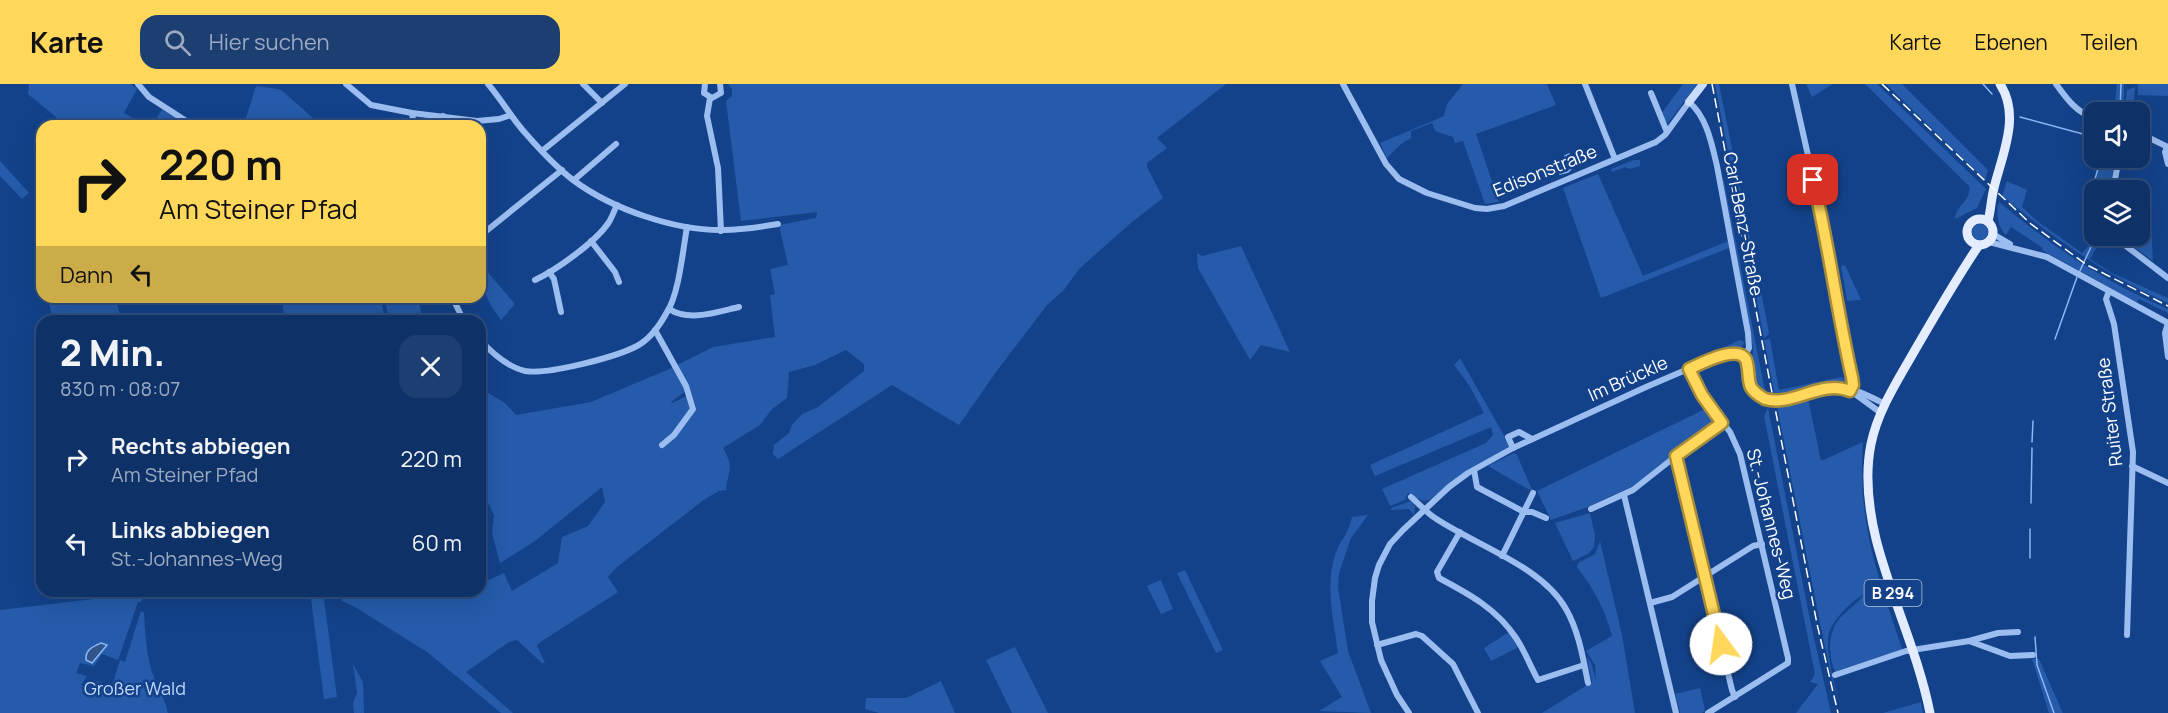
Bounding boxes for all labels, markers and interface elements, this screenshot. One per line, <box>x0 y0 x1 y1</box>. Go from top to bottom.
search box <box>140 15 560 69</box>
text: Karte <box>30 23 104 61</box>
icon: search <box>161 26 194 59</box>
text: Hier suchen <box>209 27 330 57</box>
text: Karte <box>1889 28 1941 56</box>
text: Ebenen <box>1974 28 2048 56</box>
text: Teilen <box>2081 28 2138 56</box>
map controls <box>2084 102 2150 246</box>
button: sound <box>2084 102 2150 168</box>
text: 220 m <box>159 135 283 193</box>
street label: Edisonstraße <box>1489 138 1600 202</box>
icon: right <box>60 144 138 222</box>
street label: Carl-Benz-Straße <box>1718 150 1770 298</box>
pin <box>1787 154 1838 205</box>
icon: arrive <box>1796 163 1829 196</box>
button: layers <box>2084 180 2150 246</box>
text: Am Steiner Pfad <box>159 190 358 227</box>
icon: left <box>125 258 158 291</box>
text: Dann <box>60 260 113 290</box>
text: 2 Min. <box>60 328 165 377</box>
button: close <box>399 335 462 398</box>
street label: Im Brückle <box>1584 350 1671 406</box>
street label: Ruiter Straße <box>2090 356 2128 468</box>
text: 830 m · 08:07 <box>60 375 180 402</box>
text: Rechts abbiegen <box>111 431 290 461</box>
icon: right <box>60 443 93 476</box>
text: 220 m <box>400 444 462 474</box>
street label: St.-Johannes-Weg <box>1742 446 1802 602</box>
text: Am Steiner Pfad <box>111 461 258 488</box>
text: Links abbiegen <box>111 515 270 545</box>
icon: left <box>60 527 93 560</box>
text: 60 m <box>412 528 462 558</box>
text: St.-Johannes-Weg <box>111 545 283 572</box>
road number: B 294 <box>1864 580 1922 606</box>
position arrow <box>1689 612 1753 676</box>
park label: Großer Wald <box>84 676 186 700</box>

